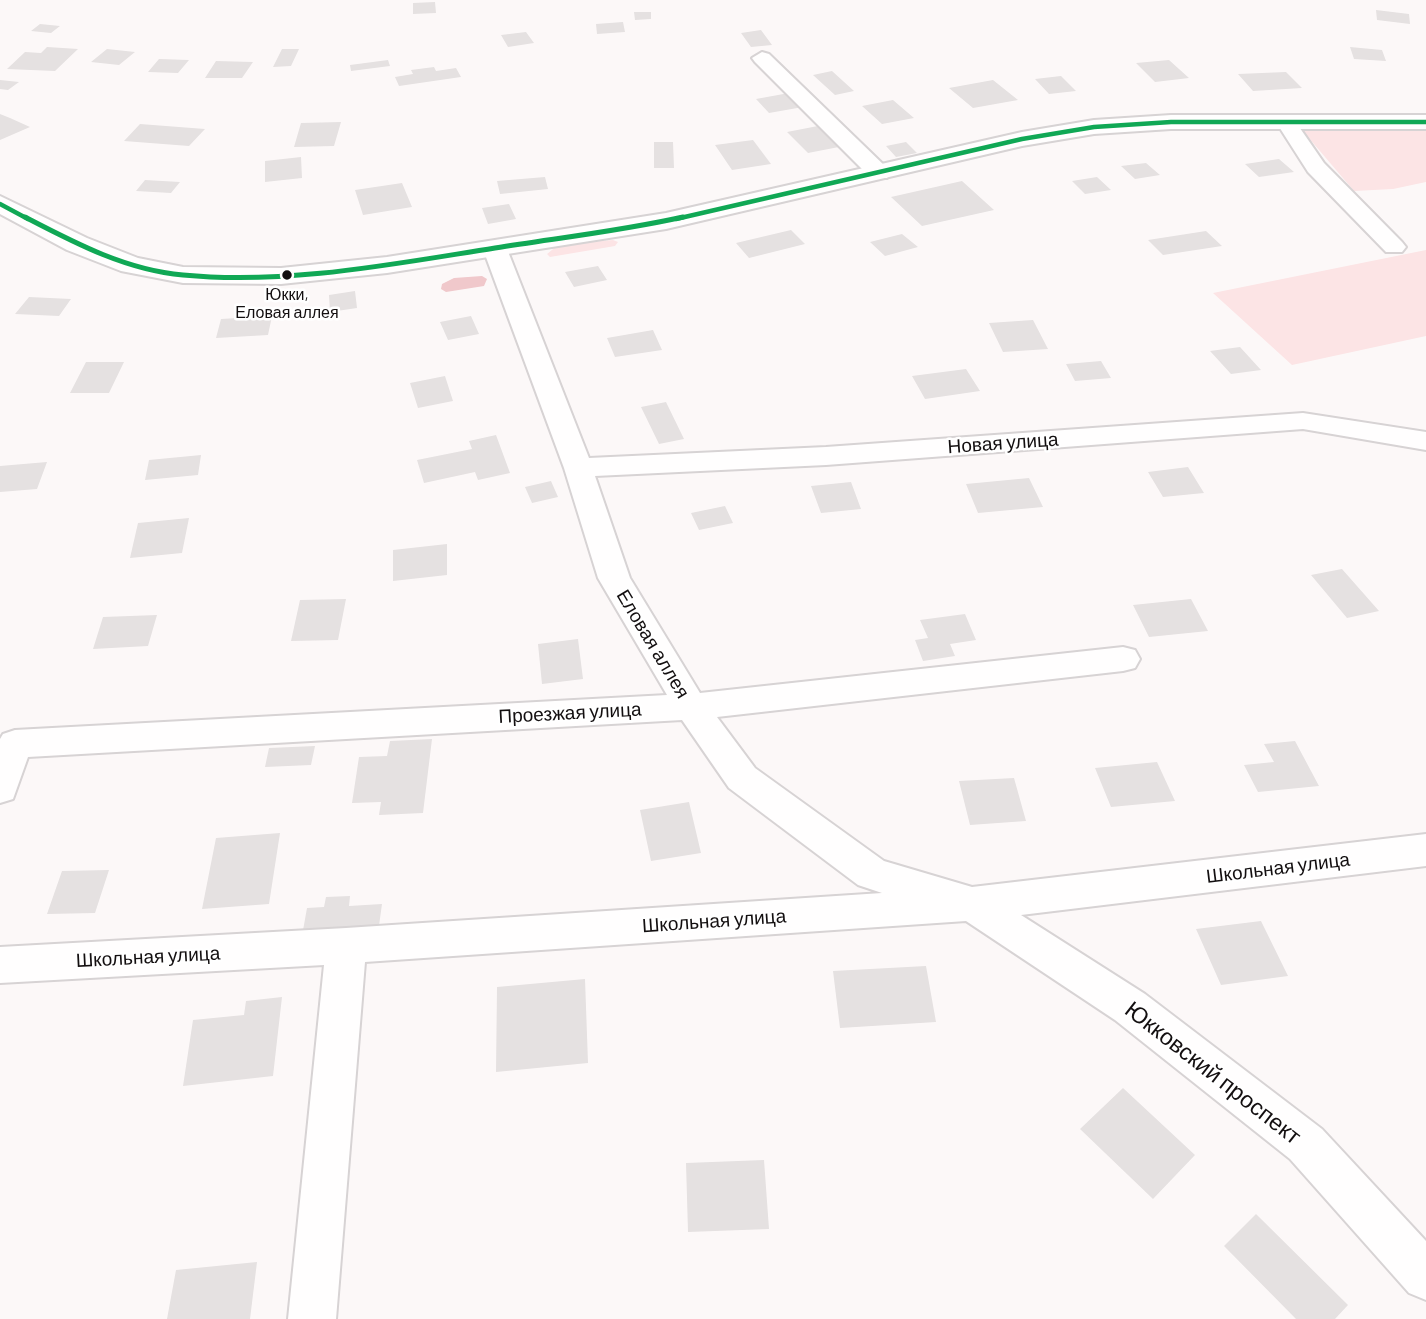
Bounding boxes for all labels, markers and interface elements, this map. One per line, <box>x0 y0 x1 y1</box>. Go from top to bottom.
marker: Юкки, Еловая аллея <box>280 268 294 282</box>
place label: Юкки, Еловая аллея <box>235 285 339 323</box>
street label: Новая улица <box>947 428 1059 458</box>
street label: Еловая аллея <box>612 586 694 702</box>
street label: Проезжая улица <box>498 698 642 728</box>
street label: Школьная улица <box>1205 848 1351 888</box>
street label: Школьная улица <box>641 905 787 937</box>
street label: Школьная улица <box>75 942 221 972</box>
street label: Юкковский проспект <box>1119 996 1307 1150</box>

